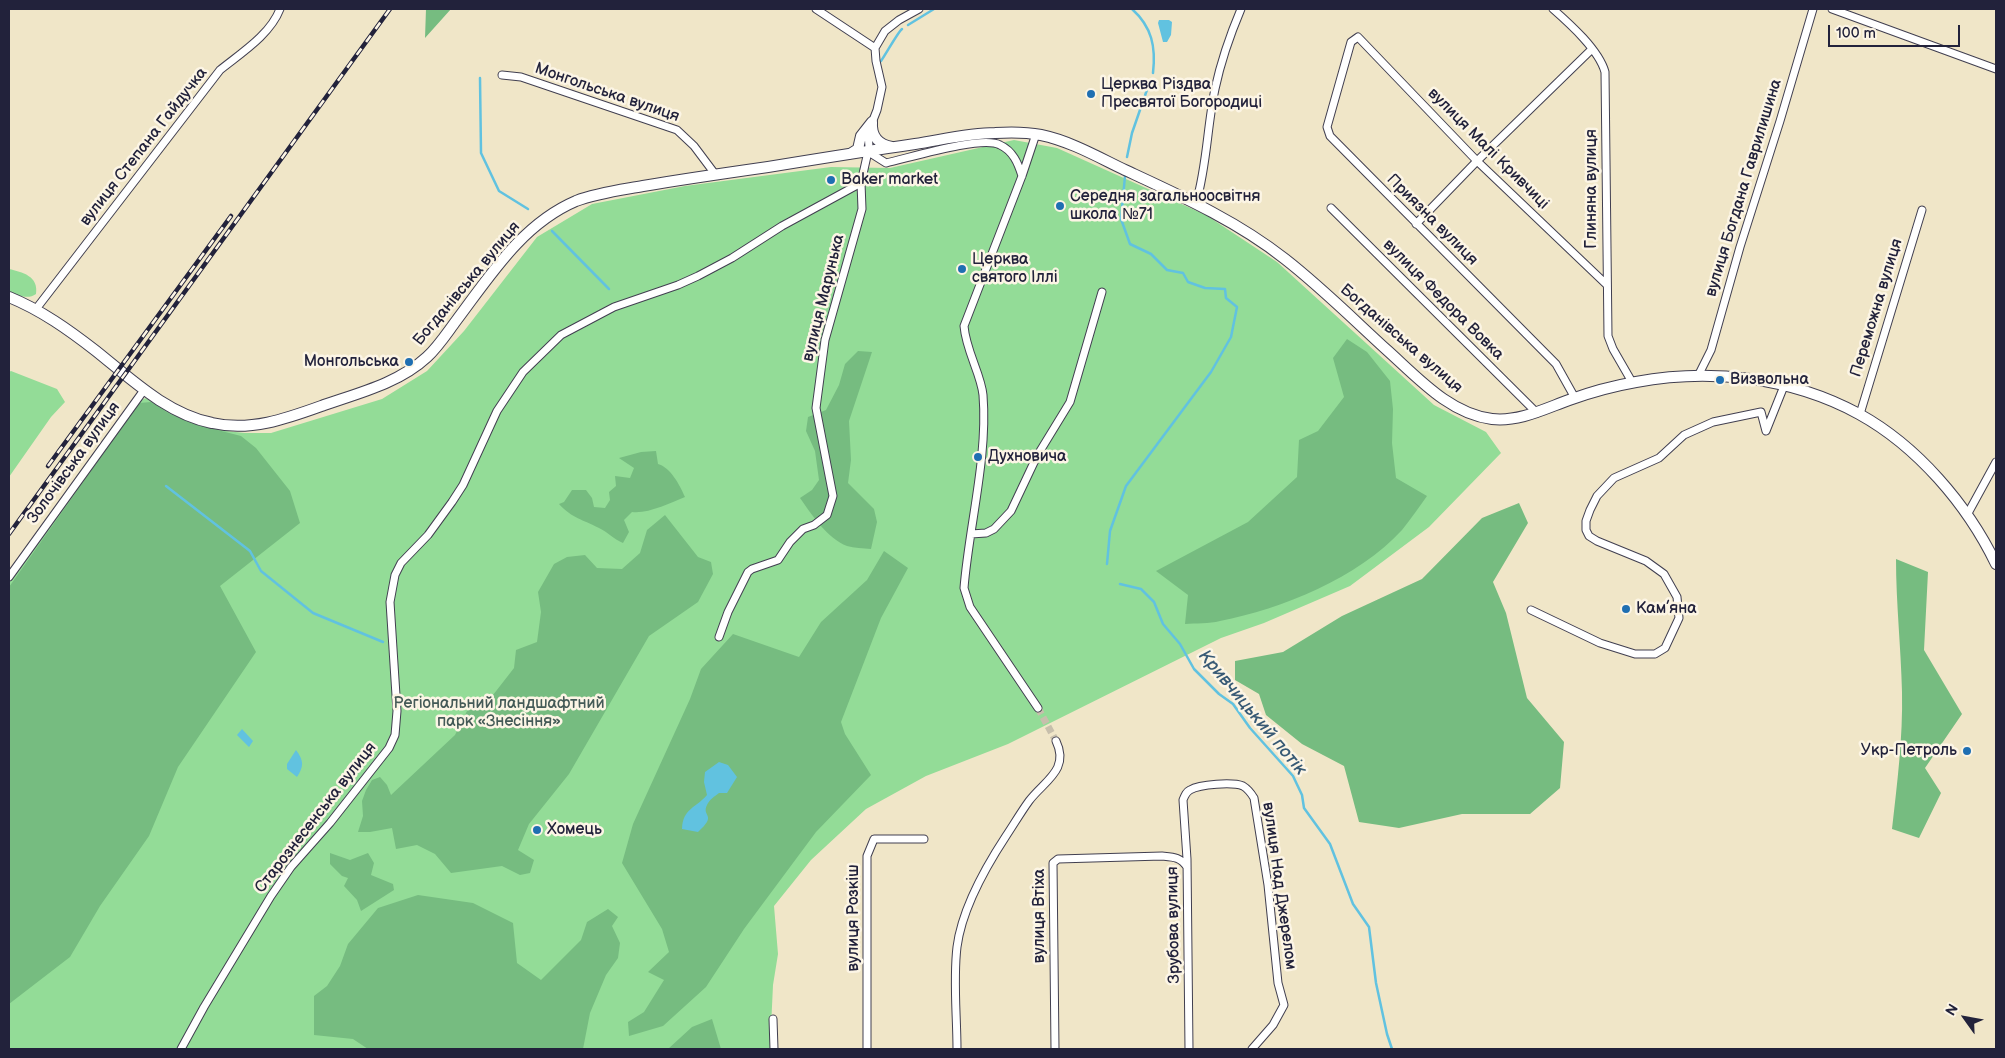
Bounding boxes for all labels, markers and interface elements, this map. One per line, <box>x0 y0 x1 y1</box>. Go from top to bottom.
scale bar <box>1830 15 1962 47</box>
text: 100 m <box>1836 24 1876 43</box>
street label: Монгольська вулиця <box>532 59 682 127</box>
street label: вулиця Степана Гайдучка <box>76 64 212 230</box>
place label: Церква Різдва Пресвятої Богородиці <box>1101 75 1262 113</box>
street label: вулиця Богдана Гаврилишина <box>1702 77 1786 299</box>
street label: вулиця Малі Кривчиці <box>1423 84 1553 214</box>
marker: Церква Різдва Пресвятої Богородиці <box>1085 88 1097 100</box>
street label: Глиняна вулиця <box>1582 129 1602 249</box>
place label: Baker market <box>841 170 938 190</box>
street label: Приязна вулиця <box>1382 170 1482 270</box>
marker: Baker market <box>825 174 837 186</box>
place label: Середня загальноосвітня школа №71 <box>1070 187 1260 225</box>
marker: Середня загальноосвітня школа №71 <box>1054 200 1066 212</box>
street label: Богданівська вулиця <box>409 218 525 350</box>
street label: вулиця Марунька <box>799 232 849 364</box>
street label: вулиця Федора Вовка <box>1379 236 1507 364</box>
street label: Переможна вулиця <box>1847 237 1907 379</box>
place label: Церква святого Іллі <box>972 250 1058 288</box>
marker: Церква святого Іллі <box>956 263 968 275</box>
street label: Богданівська вулиця <box>1336 281 1466 397</box>
place label: Монгольська <box>304 352 399 372</box>
marker: Монгольська <box>403 356 415 368</box>
place label: Визвольна <box>1730 370 1809 390</box>
marker: Визвольна <box>1714 374 1726 386</box>
street label: Золочівська вулиця <box>23 399 125 527</box>
place label: Духновича <box>988 447 1066 467</box>
marker: Духновича <box>972 451 984 463</box>
place label: Кам’яна <box>1636 599 1697 619</box>
marker: Кам’яна <box>1620 603 1632 615</box>
water label: Кривчицький потік <box>1193 646 1311 780</box>
park label: Регіональний ландшафтний парк «Знесіння» <box>393 694 605 732</box>
street label: Старознесенська вулиця <box>251 739 381 897</box>
place label: Укр-Петроль <box>1861 741 1957 761</box>
marker: Укр-Петроль <box>1961 745 1973 757</box>
street label: вулиця Над Джерелом <box>1258 801 1300 971</box>
place label: Хомець <box>547 820 602 840</box>
marker: Хомець <box>531 824 543 836</box>
street label: вулиця Розкіш <box>844 864 864 972</box>
street label: Зрубова вулиця <box>1163 866 1185 984</box>
street label: вулиця Втіха <box>1030 869 1050 963</box>
north arrow <box>1940 993 1990 1043</box>
text: N <box>1942 1001 1962 1019</box>

